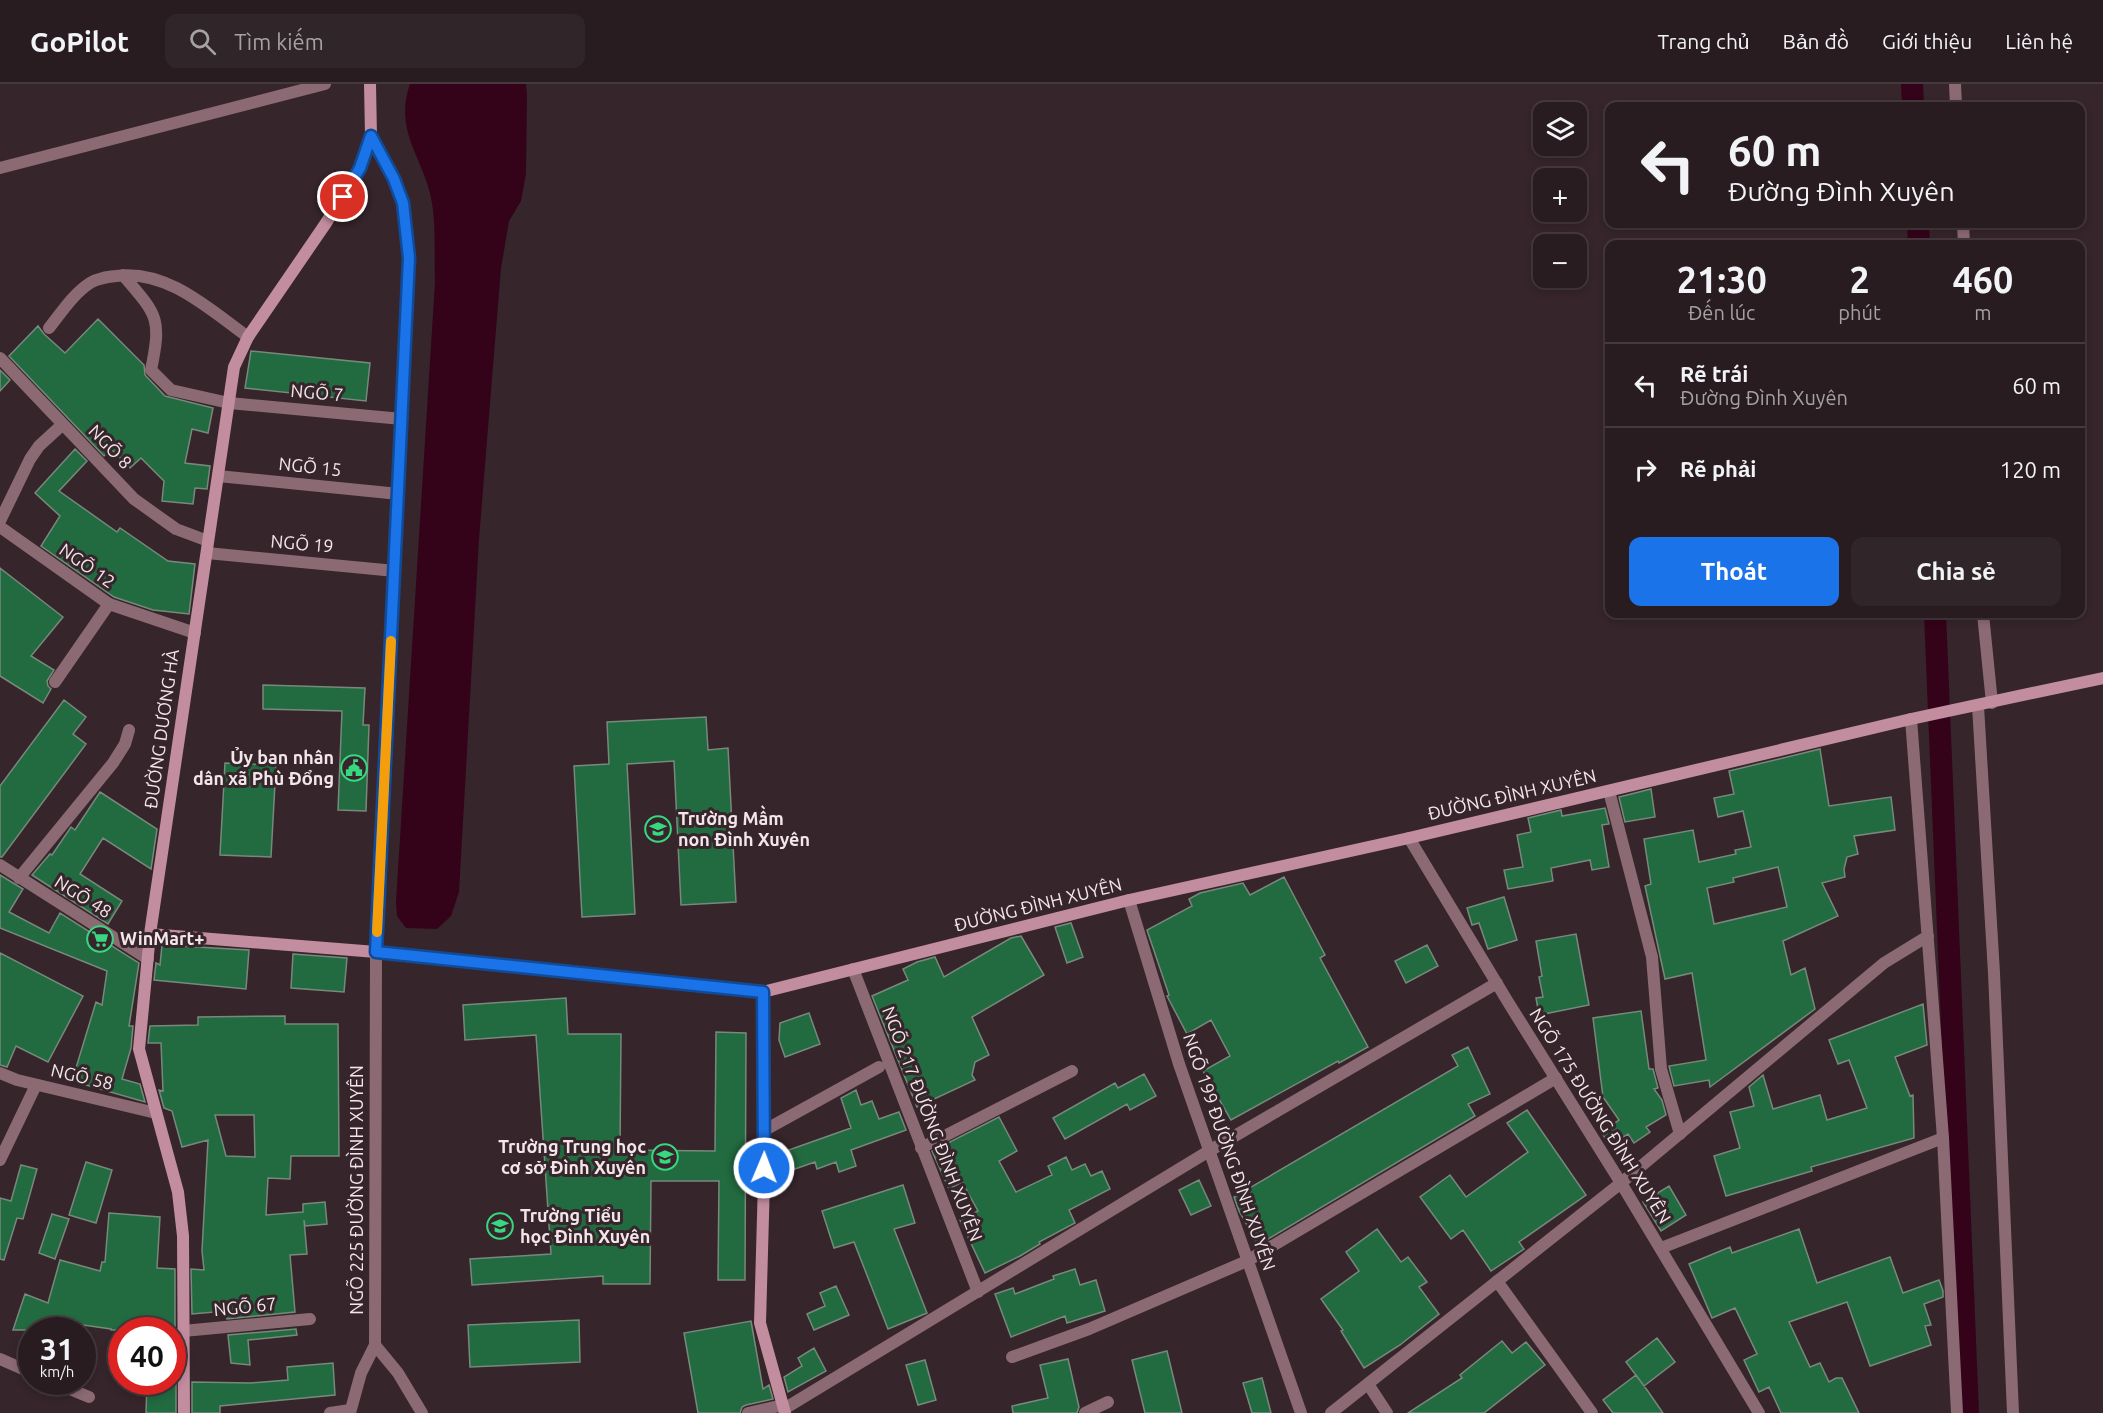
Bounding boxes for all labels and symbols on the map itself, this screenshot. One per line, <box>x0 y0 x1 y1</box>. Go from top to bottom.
pin <box>317 171 368 222</box>
street label: NGÕ 7 <box>290 379 344 404</box>
street label: NGÕ 8 <box>85 420 137 472</box>
street label: NGÕ 15 <box>278 452 343 479</box>
street label: NGÕ 19 <box>270 529 335 556</box>
street label: NGÕ 12 <box>56 538 120 591</box>
street label: ĐƯỜNG DƯƠNG HÀ <box>139 647 182 810</box>
place label: Ủy ban nhân dân xã Phù Đổng <box>193 747 334 788</box>
public building icon: Ủy ban nhân dân xã Phù Đổng <box>339 753 369 783</box>
street label: ĐƯỜNG ĐÌNH XUYÊN <box>1425 764 1598 823</box>
place label: Trường Mầm non Đình Xuyên <box>678 805 810 849</box>
school or university icon: Trường Mầm non Đình Xuyên <box>643 814 673 844</box>
street label: NGÕ 48 <box>51 870 116 921</box>
street label: ĐƯỜNG ĐÌNH XUYÊN <box>951 872 1124 935</box>
supermarket icon: WinMart+ <box>85 924 115 954</box>
place label: WinMart+ <box>120 928 204 948</box>
street label: NGÕ 217 ĐƯỜNG ĐÌNH XUYÊN <box>879 1003 988 1244</box>
street label: NGÕ 175 ĐƯỜNG ĐÌNH XUYÊN <box>1526 1004 1676 1227</box>
street label: NGÕ 199 ĐƯỜNG ĐÌNH XUYÊN <box>1180 1030 1281 1273</box>
street label: NGÕ 58 <box>49 1058 115 1093</box>
street label: NGÕ 225 ĐƯỜNG ĐÌNH XUYÊN <box>345 1065 366 1315</box>
place label: Trường Trung học cơ sở Đình Xuyên <box>498 1136 646 1177</box>
position arrow <box>732 1136 796 1200</box>
school or university icon: Trường Trung học cơ sở Đình Xuyên <box>650 1142 680 1172</box>
place label: Trường Tiểu học Đình Xuyên <box>520 1205 650 1246</box>
school or university icon: Trường Tiểu học Đình Xuyên <box>485 1211 515 1241</box>
street label: NGÕ 67 <box>212 1292 277 1319</box>
speed limit sign: 40 <box>108 1317 186 1395</box>

